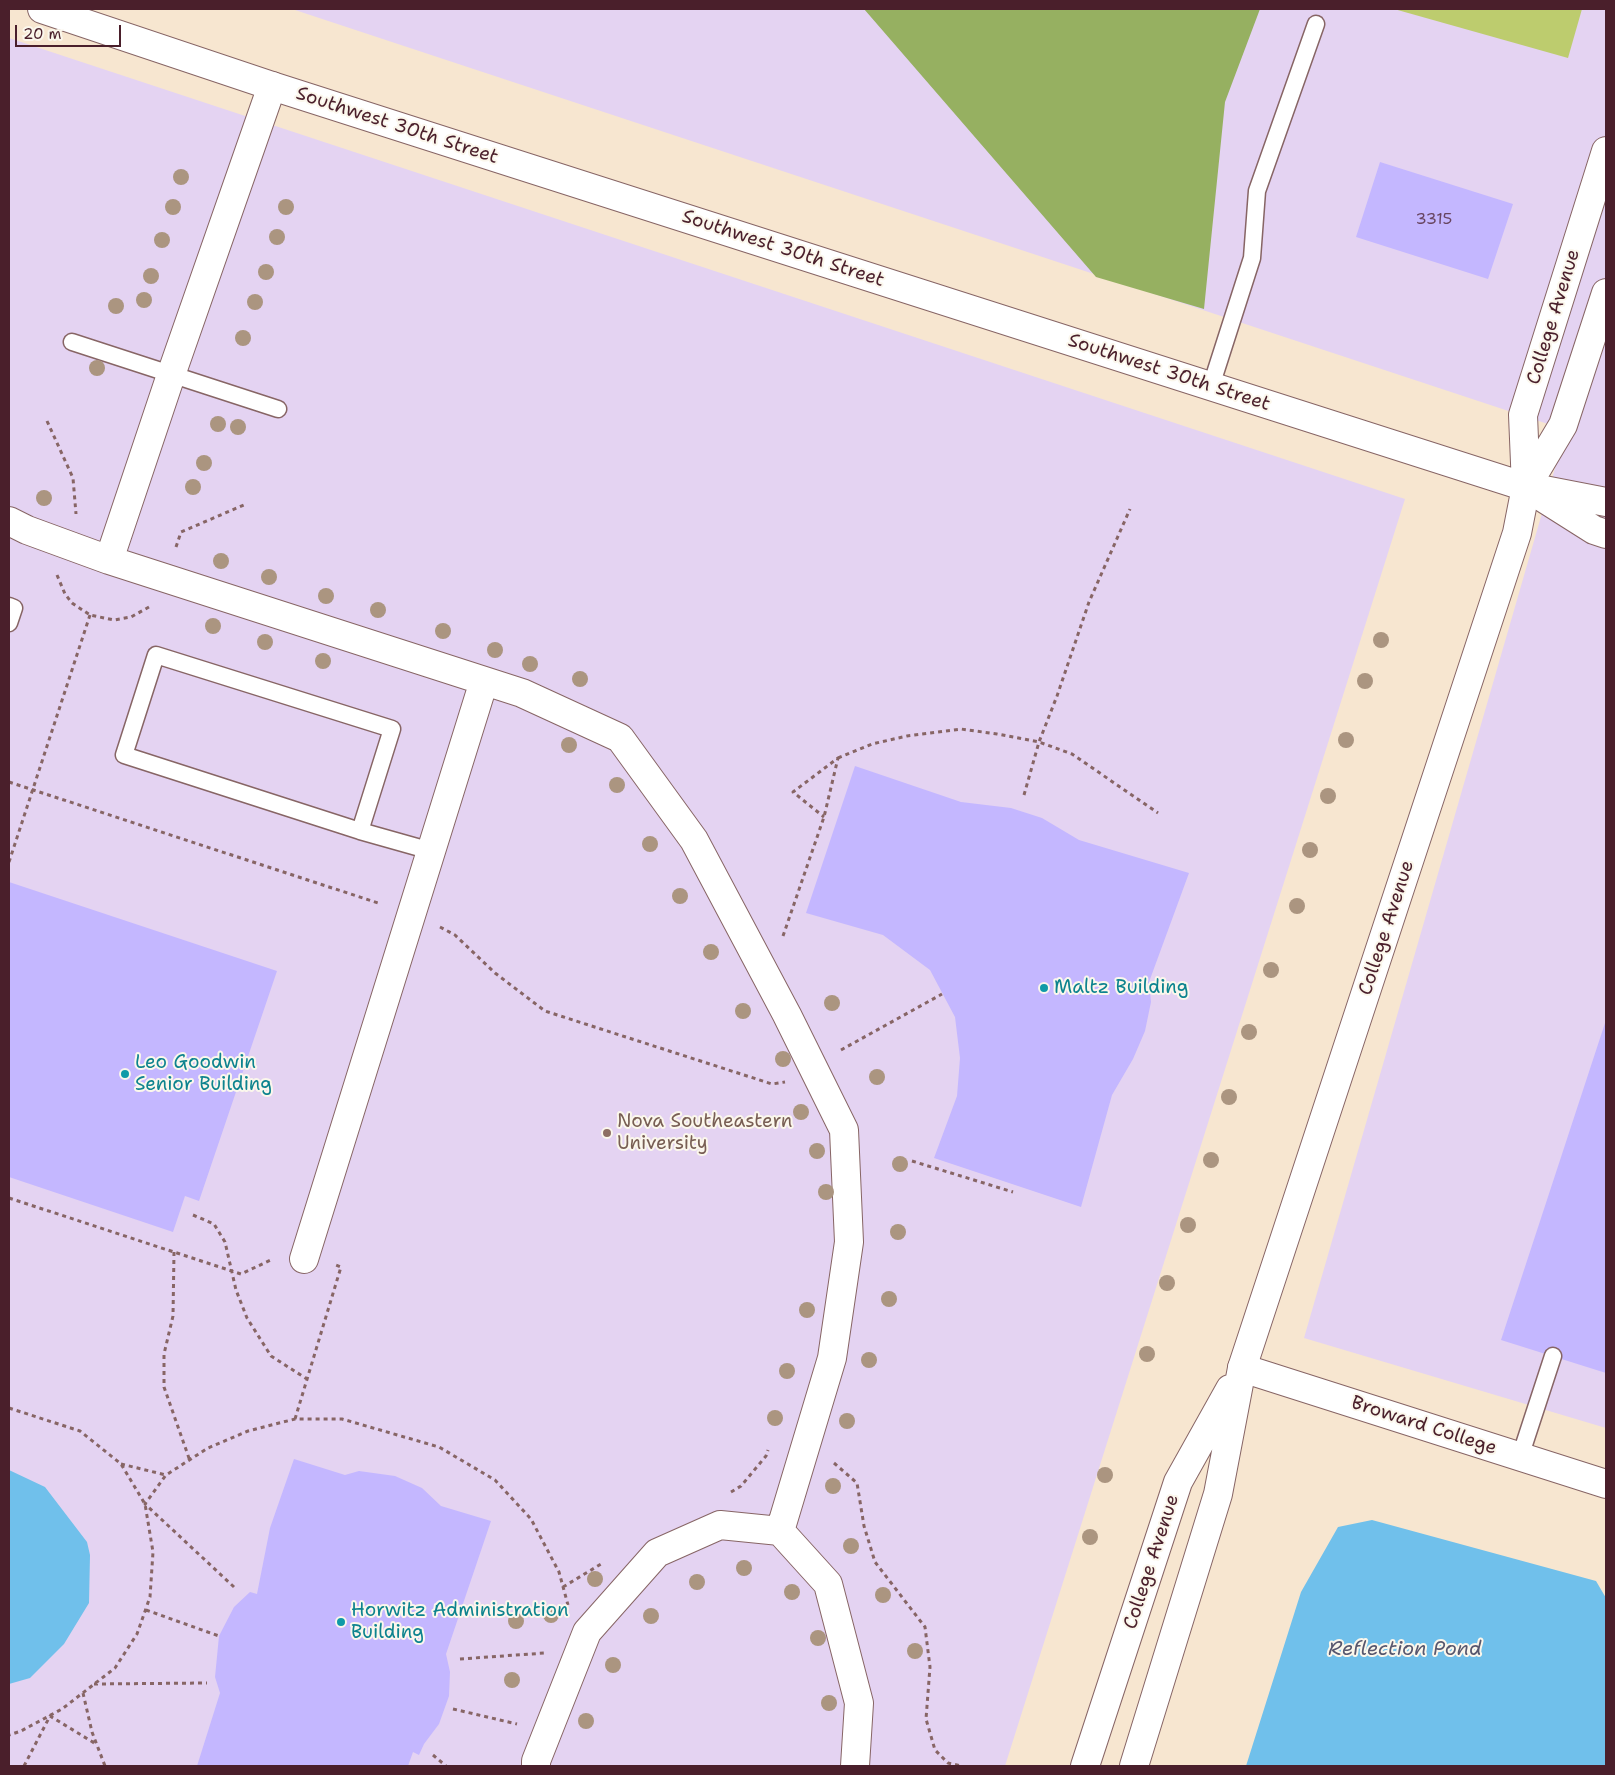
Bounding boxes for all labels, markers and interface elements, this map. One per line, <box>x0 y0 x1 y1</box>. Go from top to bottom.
scale bar <box>18 15 124 47</box>
text: 20 m <box>23 24 62 44</box>
street label: Southwest 30th Street <box>293 83 501 169</box>
street label: Southwest 30th Street <box>679 206 887 292</box>
house number: 3315 <box>1416 210 1452 230</box>
street label: College Avenue <box>1523 247 1585 387</box>
street label: Southwest 30th Street <box>1065 330 1273 416</box>
street label: College Avenue <box>1354 858 1420 998</box>
place label: Maltz Building <box>1054 977 1188 999</box>
marker: Maltz Building <box>1038 982 1050 994</box>
place label: Leo Goodwin Senior Building <box>135 1052 272 1096</box>
marker: Leo Goodwin Senior Building <box>119 1068 131 1080</box>
place label: Nova Southeastern University <box>617 1111 792 1155</box>
marker: Nova Southeastern University <box>601 1127 613 1139</box>
street label: Broward College <box>1348 1392 1500 1460</box>
street label: College Avenue <box>1119 1492 1185 1632</box>
place label: Horwitz Administration Building <box>351 1600 569 1644</box>
marker: Horwitz Administration Building <box>335 1616 347 1628</box>
water label: Reflection Pond <box>1328 1638 1482 1662</box>

